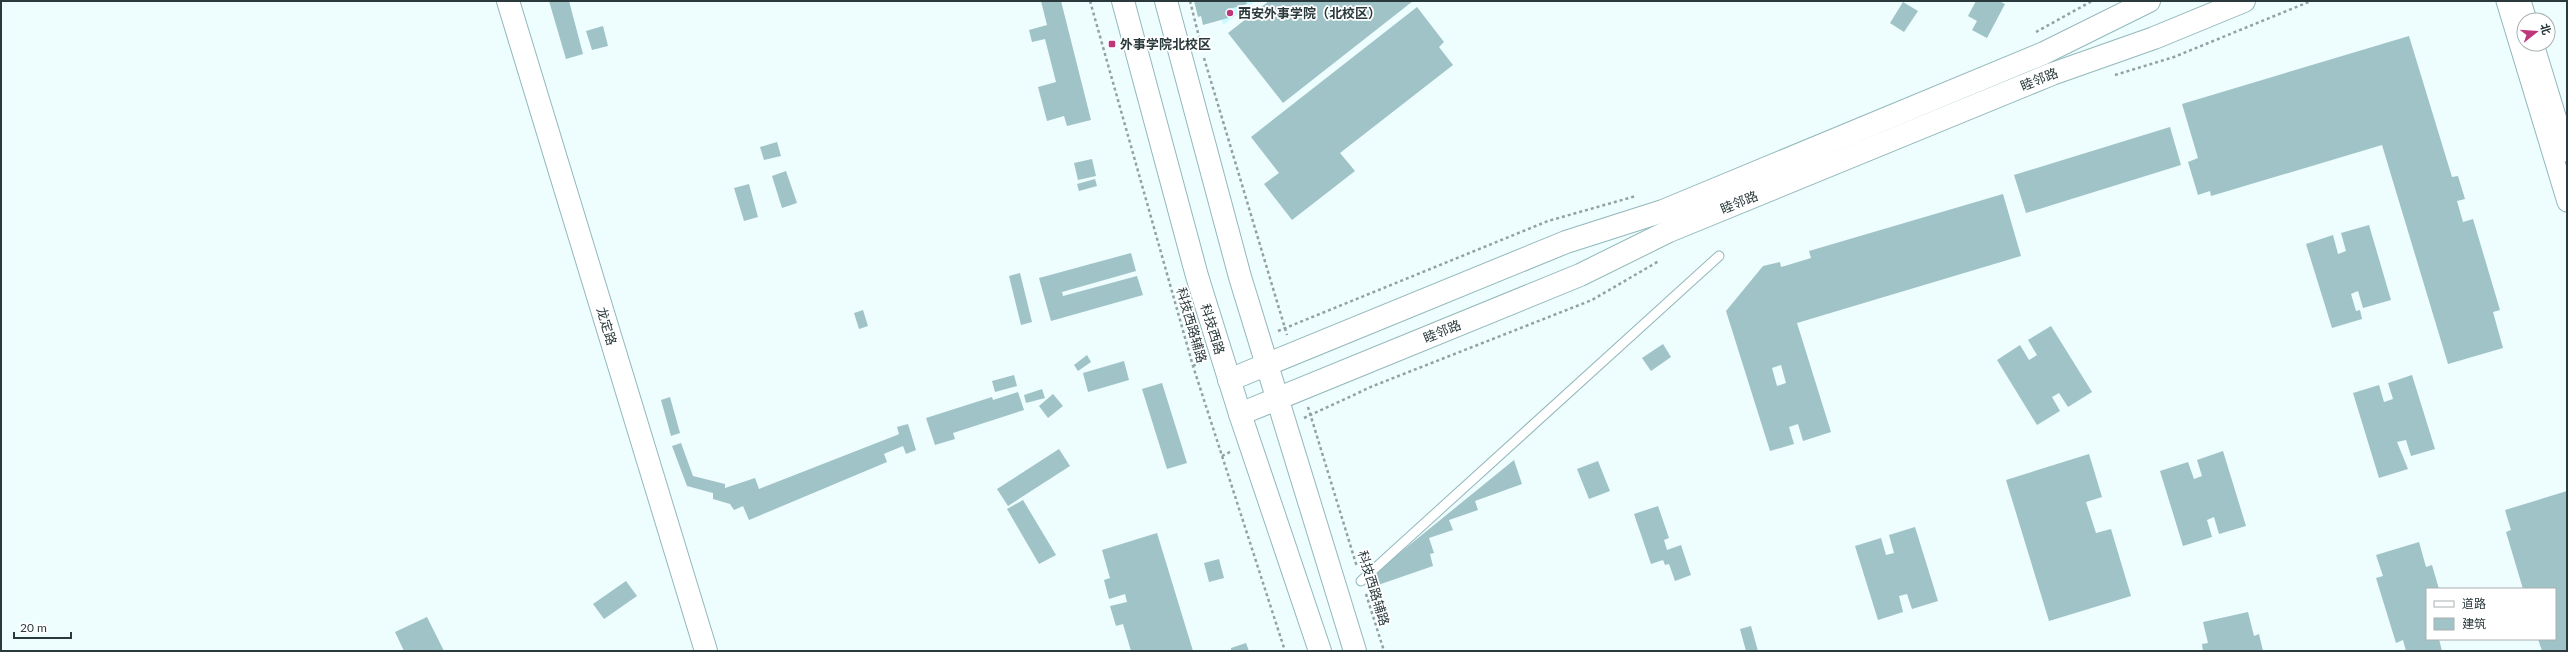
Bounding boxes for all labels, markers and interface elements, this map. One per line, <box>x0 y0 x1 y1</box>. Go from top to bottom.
place label: 西安外事学院（北校区） <box>1238 5 1381 21</box>
marker: 西安外事学院（北校区） <box>1225 8 1235 18</box>
north arrow <box>2516 12 2556 52</box>
text: 北 <box>2538 22 2554 36</box>
place label: 外事学院北校区 <box>1120 36 1211 52</box>
marker: 外事学院北校区 <box>1107 39 1117 49</box>
street label: 睦邻路 <box>2018 64 2060 94</box>
street label: 睦邻路 <box>1718 187 1760 217</box>
street label: 科技西路辅路 <box>1174 285 1210 365</box>
street label: 科技西路 <box>1198 302 1228 356</box>
street label: 龙定路 <box>594 305 620 347</box>
street label: 睦邻路 <box>1421 316 1463 346</box>
street label: 科技西路辅路 <box>1355 548 1393 628</box>
legend <box>2426 588 2556 640</box>
text: 道路 <box>2462 596 2486 611</box>
scale bar <box>14 614 71 640</box>
text: 建筑 <box>2462 616 2486 631</box>
text: 20 m <box>20 620 47 635</box>

